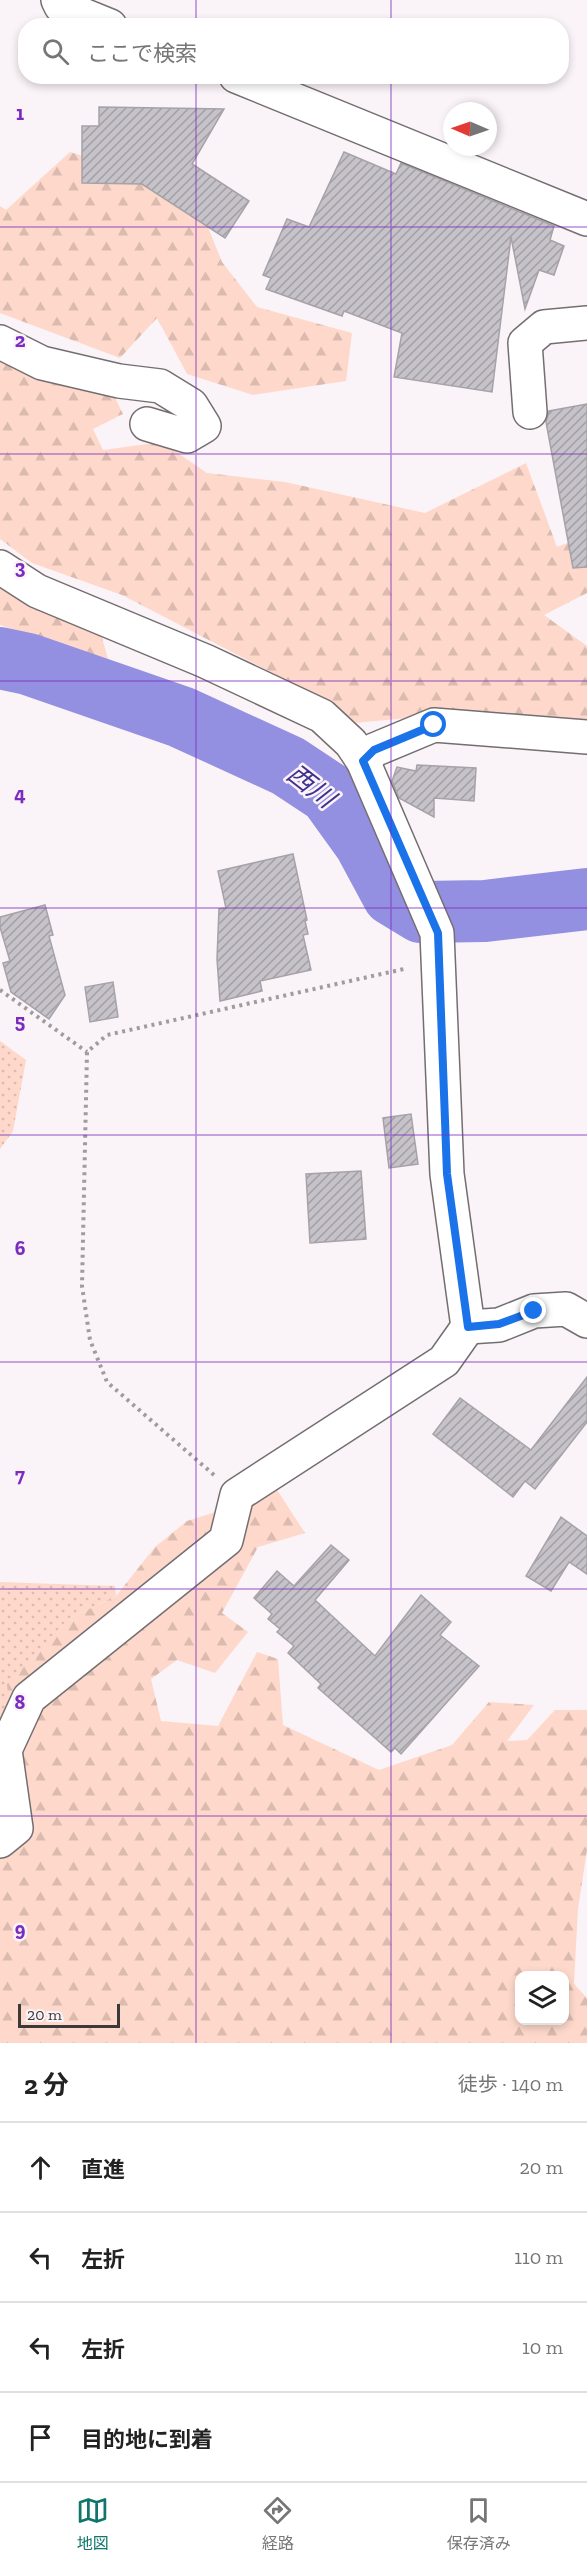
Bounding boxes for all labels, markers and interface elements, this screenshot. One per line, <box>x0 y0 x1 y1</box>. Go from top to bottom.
search box <box>18 18 569 84</box>
icon: search <box>39 35 72 68</box>
text: ここで検索 <box>87 40 197 67</box>
text: 1 <box>16 101 24 125</box>
north arrow <box>443 102 497 156</box>
text: 2 <box>15 328 26 352</box>
text: 3 <box>15 555 26 579</box>
route start <box>420 711 446 737</box>
water label: 西川 <box>281 757 344 816</box>
text: 4 <box>14 782 26 806</box>
text: 5 <box>15 1009 25 1033</box>
text: 6 <box>15 1236 26 1260</box>
route end <box>520 1297 546 1323</box>
text: 7 <box>15 1463 25 1487</box>
text: 8 <box>15 1690 26 1714</box>
text: 9 <box>15 1917 26 1941</box>
map controls <box>515 1971 569 2025</box>
button: layers <box>515 1971 569 2025</box>
scale bar <box>18 2001 120 2028</box>
text: 20 m <box>27 2005 62 2024</box>
text: 2 分 <box>24 2069 69 2101</box>
text: 徒歩 · 140 m <box>458 2072 563 2096</box>
icon: ahead <box>24 2151 57 2184</box>
text: 20 m <box>519 2155 563 2179</box>
text: 直進 <box>81 2156 125 2183</box>
icon: left <box>24 2241 57 2274</box>
text: 110 m <box>514 2245 563 2269</box>
text: 左折 <box>81 2246 125 2273</box>
icon: left <box>24 2331 57 2364</box>
text: 10 m <box>522 2335 563 2359</box>
text: 左折 <box>81 2336 125 2363</box>
icon: arrive <box>24 2421 57 2454</box>
text: 目的地に到着 <box>81 2426 213 2453</box>
tab: 地図 <box>76 2494 109 2554</box>
tab: 経路 <box>261 2494 294 2554</box>
tab: 保存済み <box>447 2494 511 2554</box>

